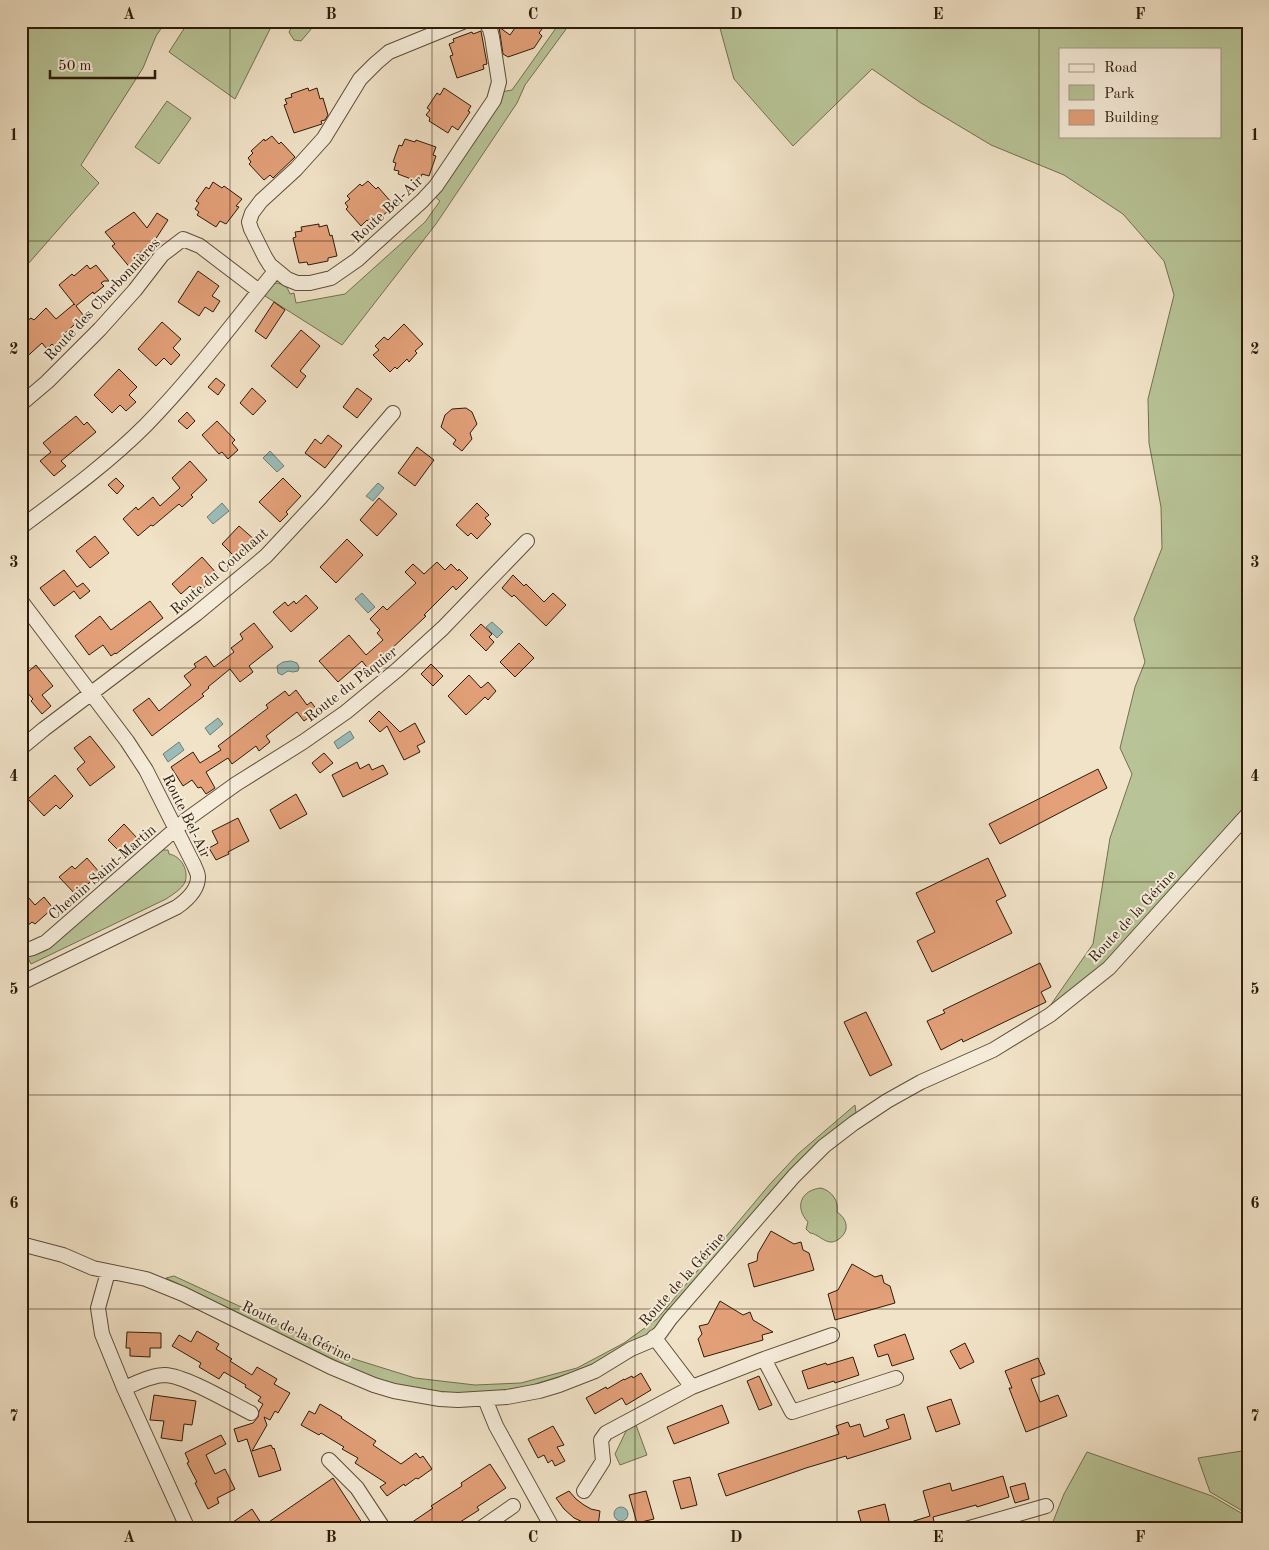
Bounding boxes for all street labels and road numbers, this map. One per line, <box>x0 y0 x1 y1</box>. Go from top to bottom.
street label: Route Bel-Air <box>350 174 426 247</box>
street label: Route des Charbonnières <box>43 236 164 364</box>
street label: Route du Couchant <box>168 526 272 618</box>
street label: Route du Pâquier <box>303 645 401 726</box>
street label: Route Bel-Air <box>159 772 212 861</box>
street label: Chemin Saint-Martin <box>47 823 159 924</box>
street label: Route de la Gérine <box>1087 868 1180 966</box>
street label: Route de la Gérine <box>637 1230 729 1330</box>
street label: Route de la Gérine <box>239 1299 354 1365</box>

